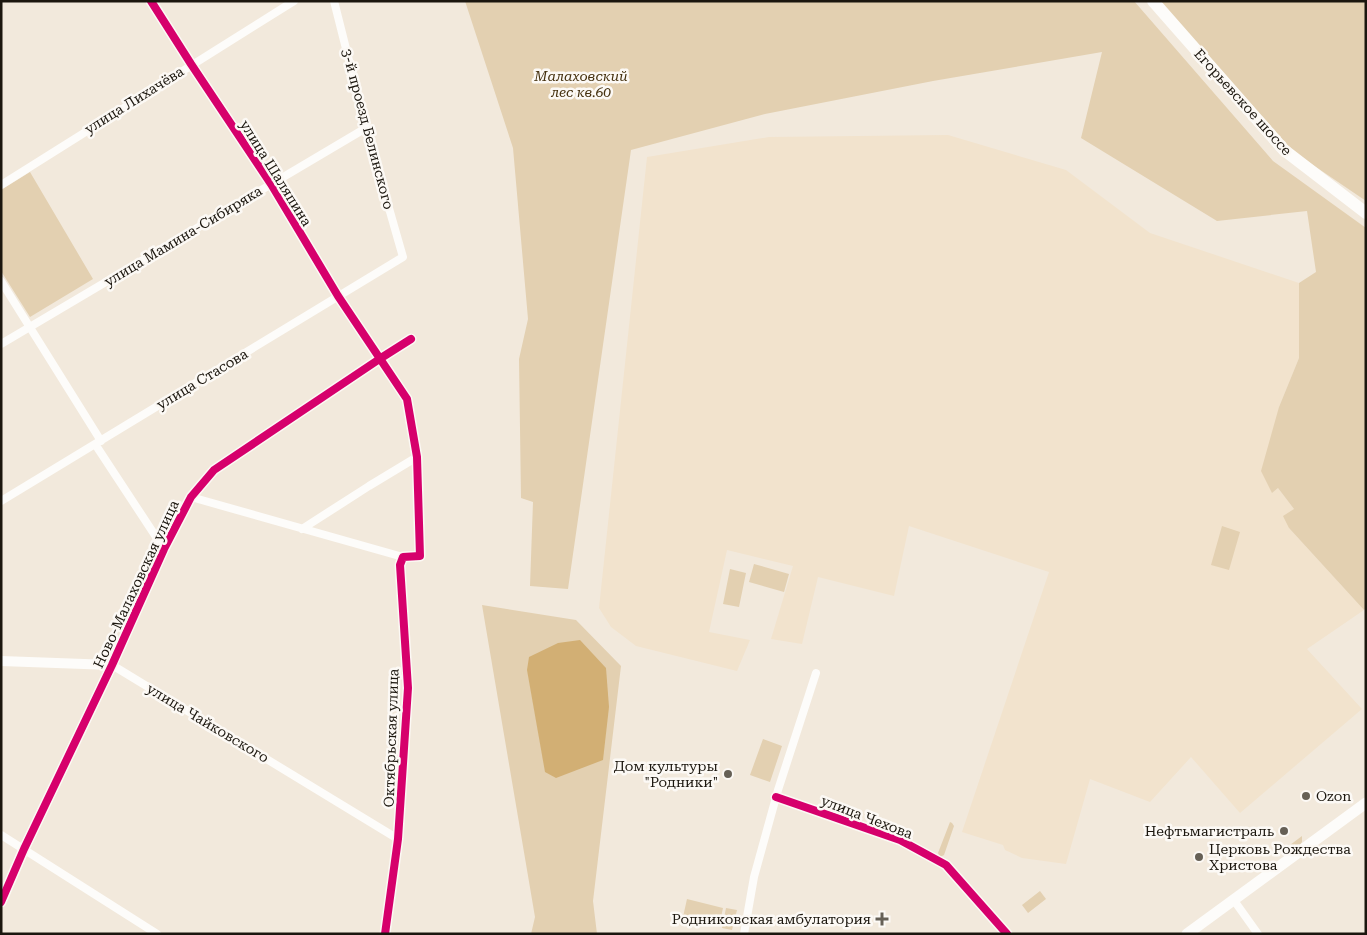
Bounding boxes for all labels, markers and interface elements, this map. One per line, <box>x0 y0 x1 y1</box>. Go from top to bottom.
street label: Егорьевское шоссе <box>1191 45 1295 159</box>
street label: 3-й проезд Белинского <box>339 47 397 211</box>
street label: улица Лихачёва <box>81 63 187 137</box>
park label: Малаховский лес кв.60 <box>533 68 628 100</box>
street label: улица Шаляпина <box>237 117 315 229</box>
street label: улица Мамина-Сибиряка <box>101 182 265 290</box>
street label: улица Стасова <box>154 345 251 412</box>
street label: Ново-Малаховская улица <box>90 497 182 670</box>
street label: Октябрьская улица <box>381 668 401 808</box>
street label: улица Чайковского <box>144 680 272 766</box>
place label: Дом культуры "Родники" <box>614 758 718 790</box>
marker: Дом культуры "Родники" <box>722 768 734 780</box>
place label: Ozon <box>1316 788 1351 804</box>
marker: Ozon <box>1300 790 1312 802</box>
street label: улица Чехова <box>819 792 915 842</box>
place label: Нефтьмагистраль <box>1145 823 1275 839</box>
marker: Нефтьмагистраль <box>1278 825 1290 837</box>
place label: Церковь Рождества Христова <box>1209 841 1351 873</box>
marker: Церковь Рождества Христова <box>1193 851 1205 863</box>
place label: Родниковская амбулатория <box>672 911 871 927</box>
marker: Родниковская амбулатория <box>875 912 889 926</box>

